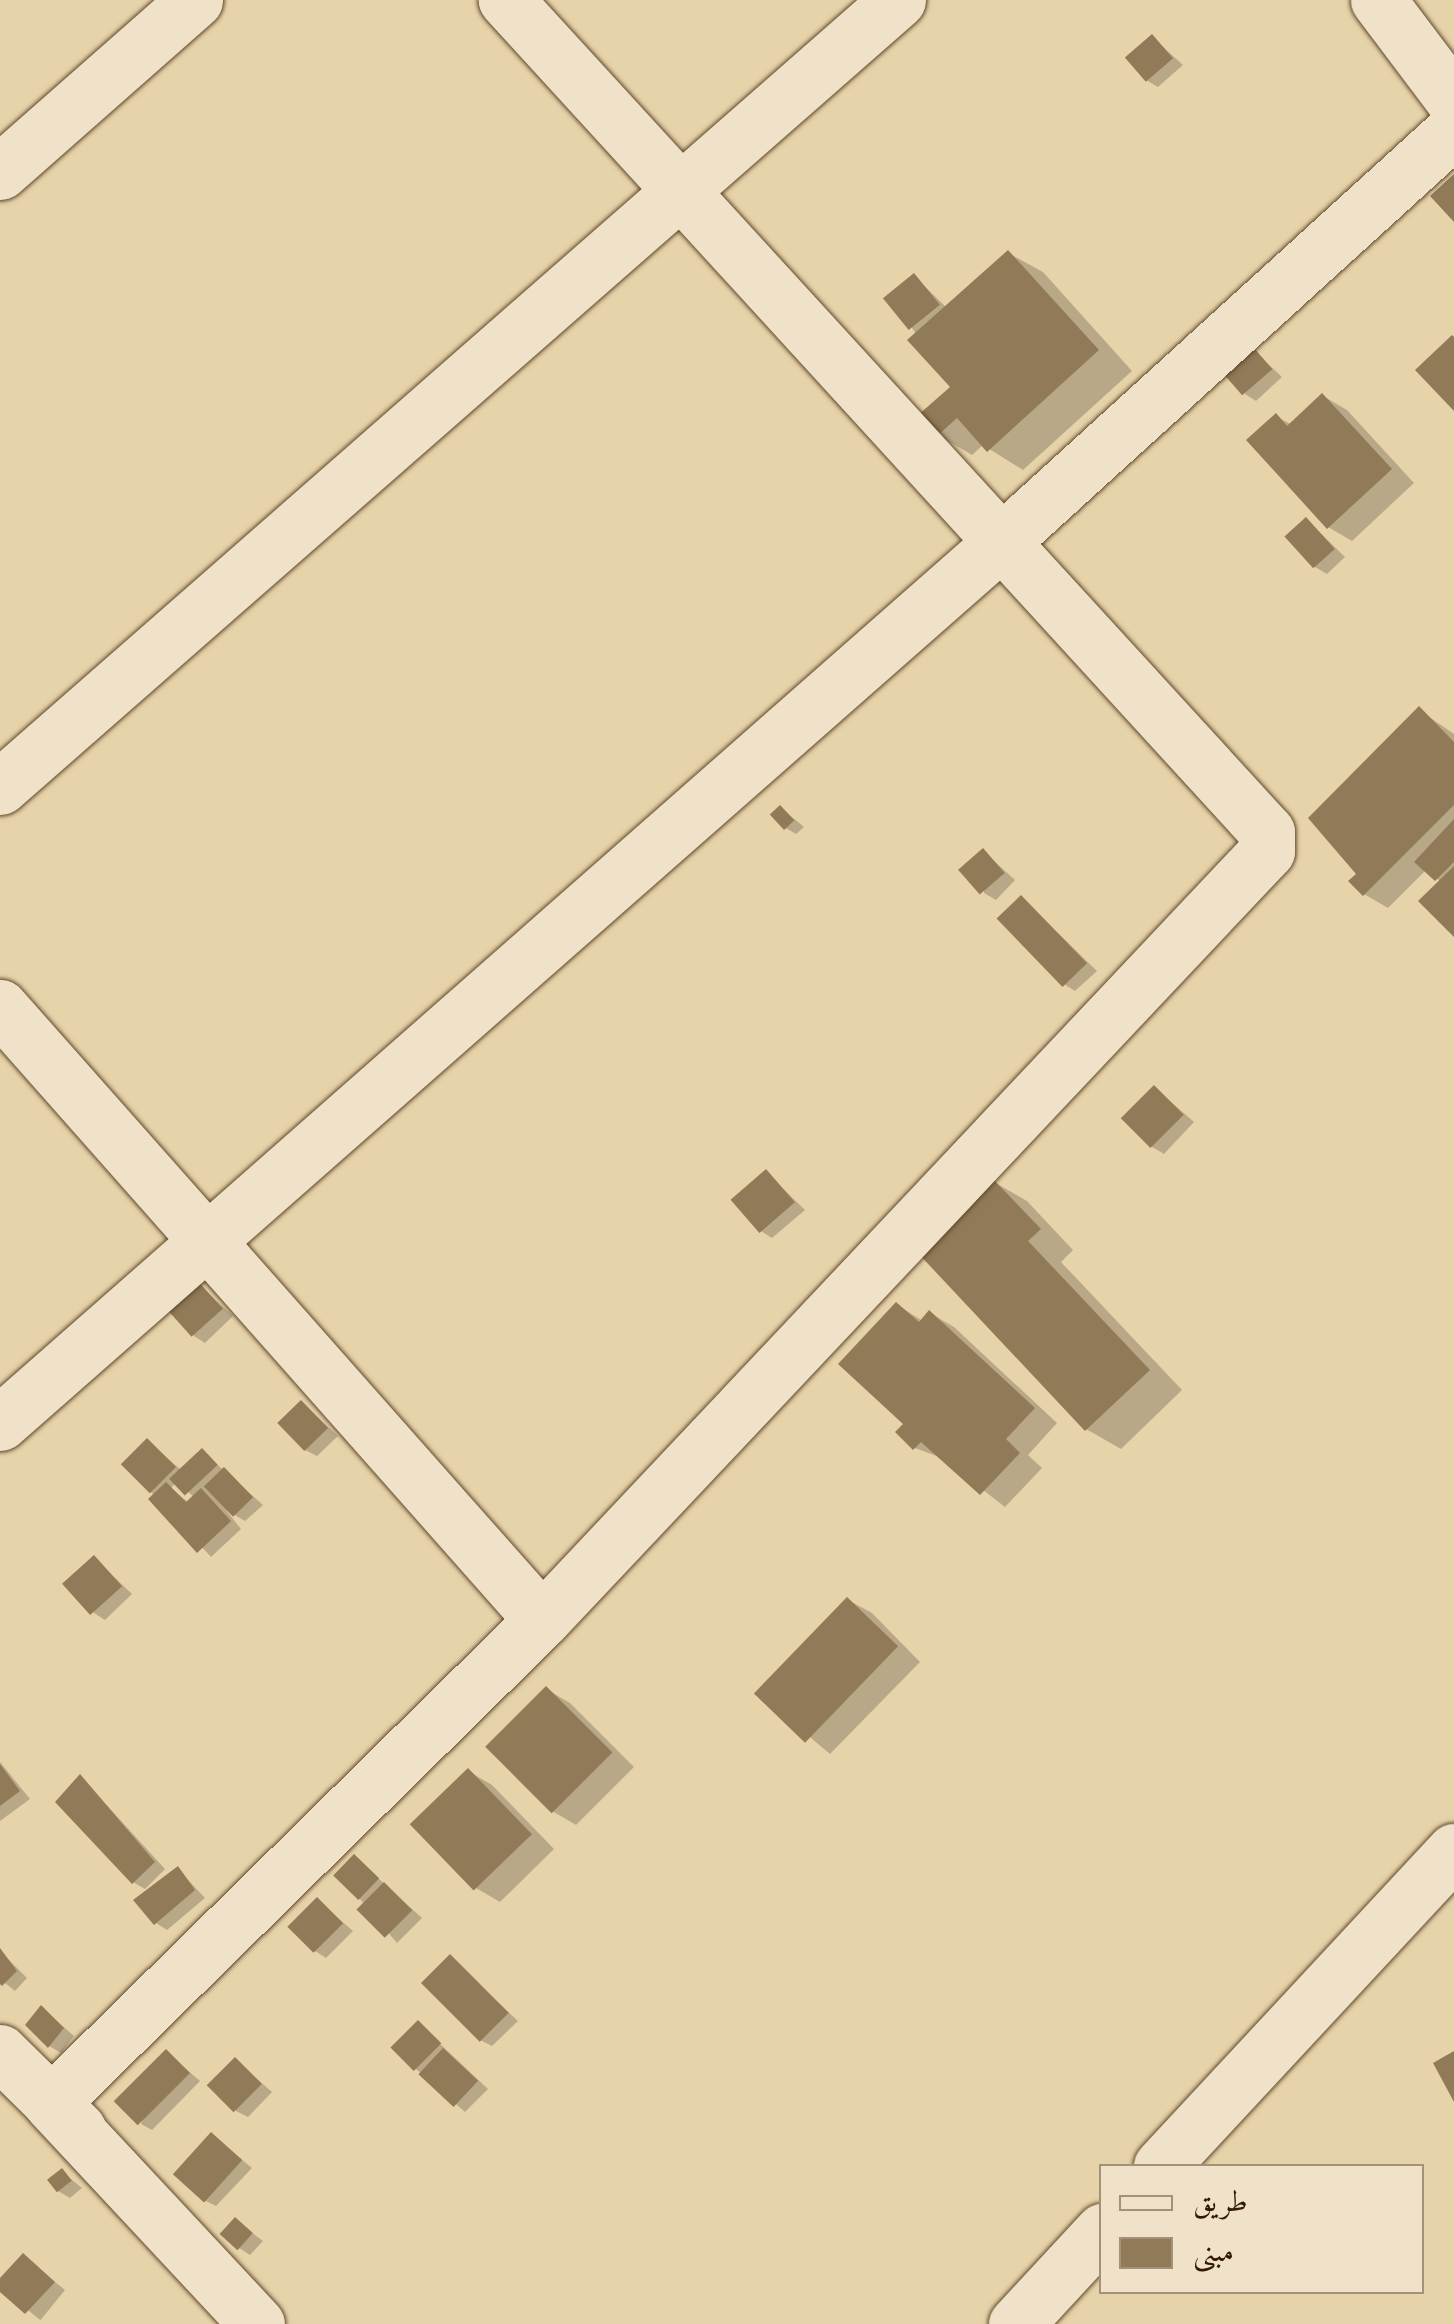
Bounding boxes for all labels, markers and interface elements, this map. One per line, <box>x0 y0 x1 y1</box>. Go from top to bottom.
legend <box>1099 2164 1424 2294</box>
text: طريق <box>1193 2182 1248 2224</box>
text: مبنى <box>1193 2232 1234 2274</box>

